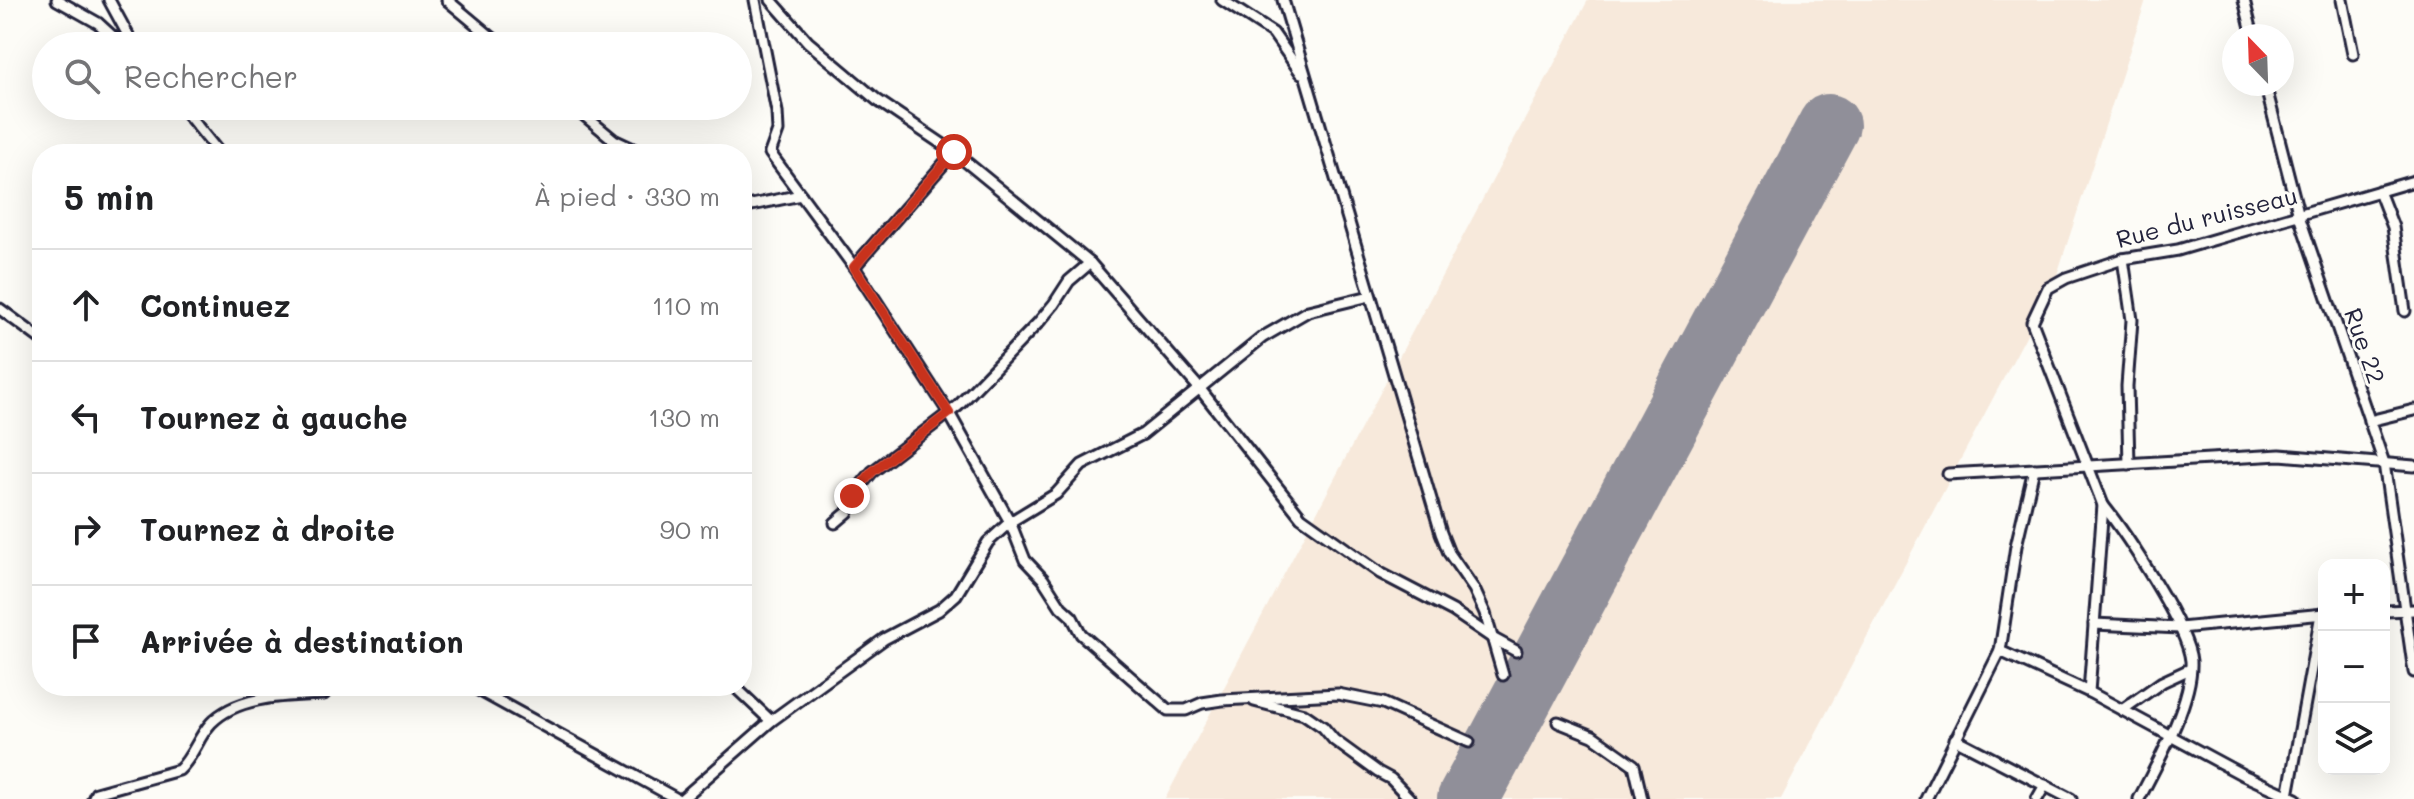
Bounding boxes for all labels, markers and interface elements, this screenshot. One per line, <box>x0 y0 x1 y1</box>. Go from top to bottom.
north arrow <box>2222 24 2294 96</box>
search box <box>32 32 752 120</box>
icon: search <box>60 54 104 98</box>
text: Rechercher <box>124 56 298 96</box>
route start <box>936 134 972 170</box>
text: 5 min <box>64 174 154 219</box>
text: À pied · 330 m <box>534 179 720 213</box>
street label: Rue du ruisseau <box>2113 179 2301 254</box>
icon: ahead <box>64 283 108 327</box>
text: Continuez <box>140 285 290 325</box>
text: 110 m <box>652 288 720 322</box>
street label: Rue 22 <box>2338 304 2393 387</box>
icon: left <box>64 395 108 439</box>
text: Tournez à gauche <box>140 397 408 437</box>
text: 130 m <box>648 400 720 434</box>
route end <box>834 478 870 514</box>
icon: right <box>64 507 108 551</box>
text: Tournez à droite <box>140 509 395 549</box>
text: 90 m <box>660 512 720 546</box>
map controls <box>2318 559 2390 775</box>
button: + <box>2318 559 2390 631</box>
icon: arrive <box>64 619 108 663</box>
text: Arrivée à destination <box>140 621 463 661</box>
button: − <box>2318 631 2390 703</box>
button: layers <box>2318 703 2390 775</box>

